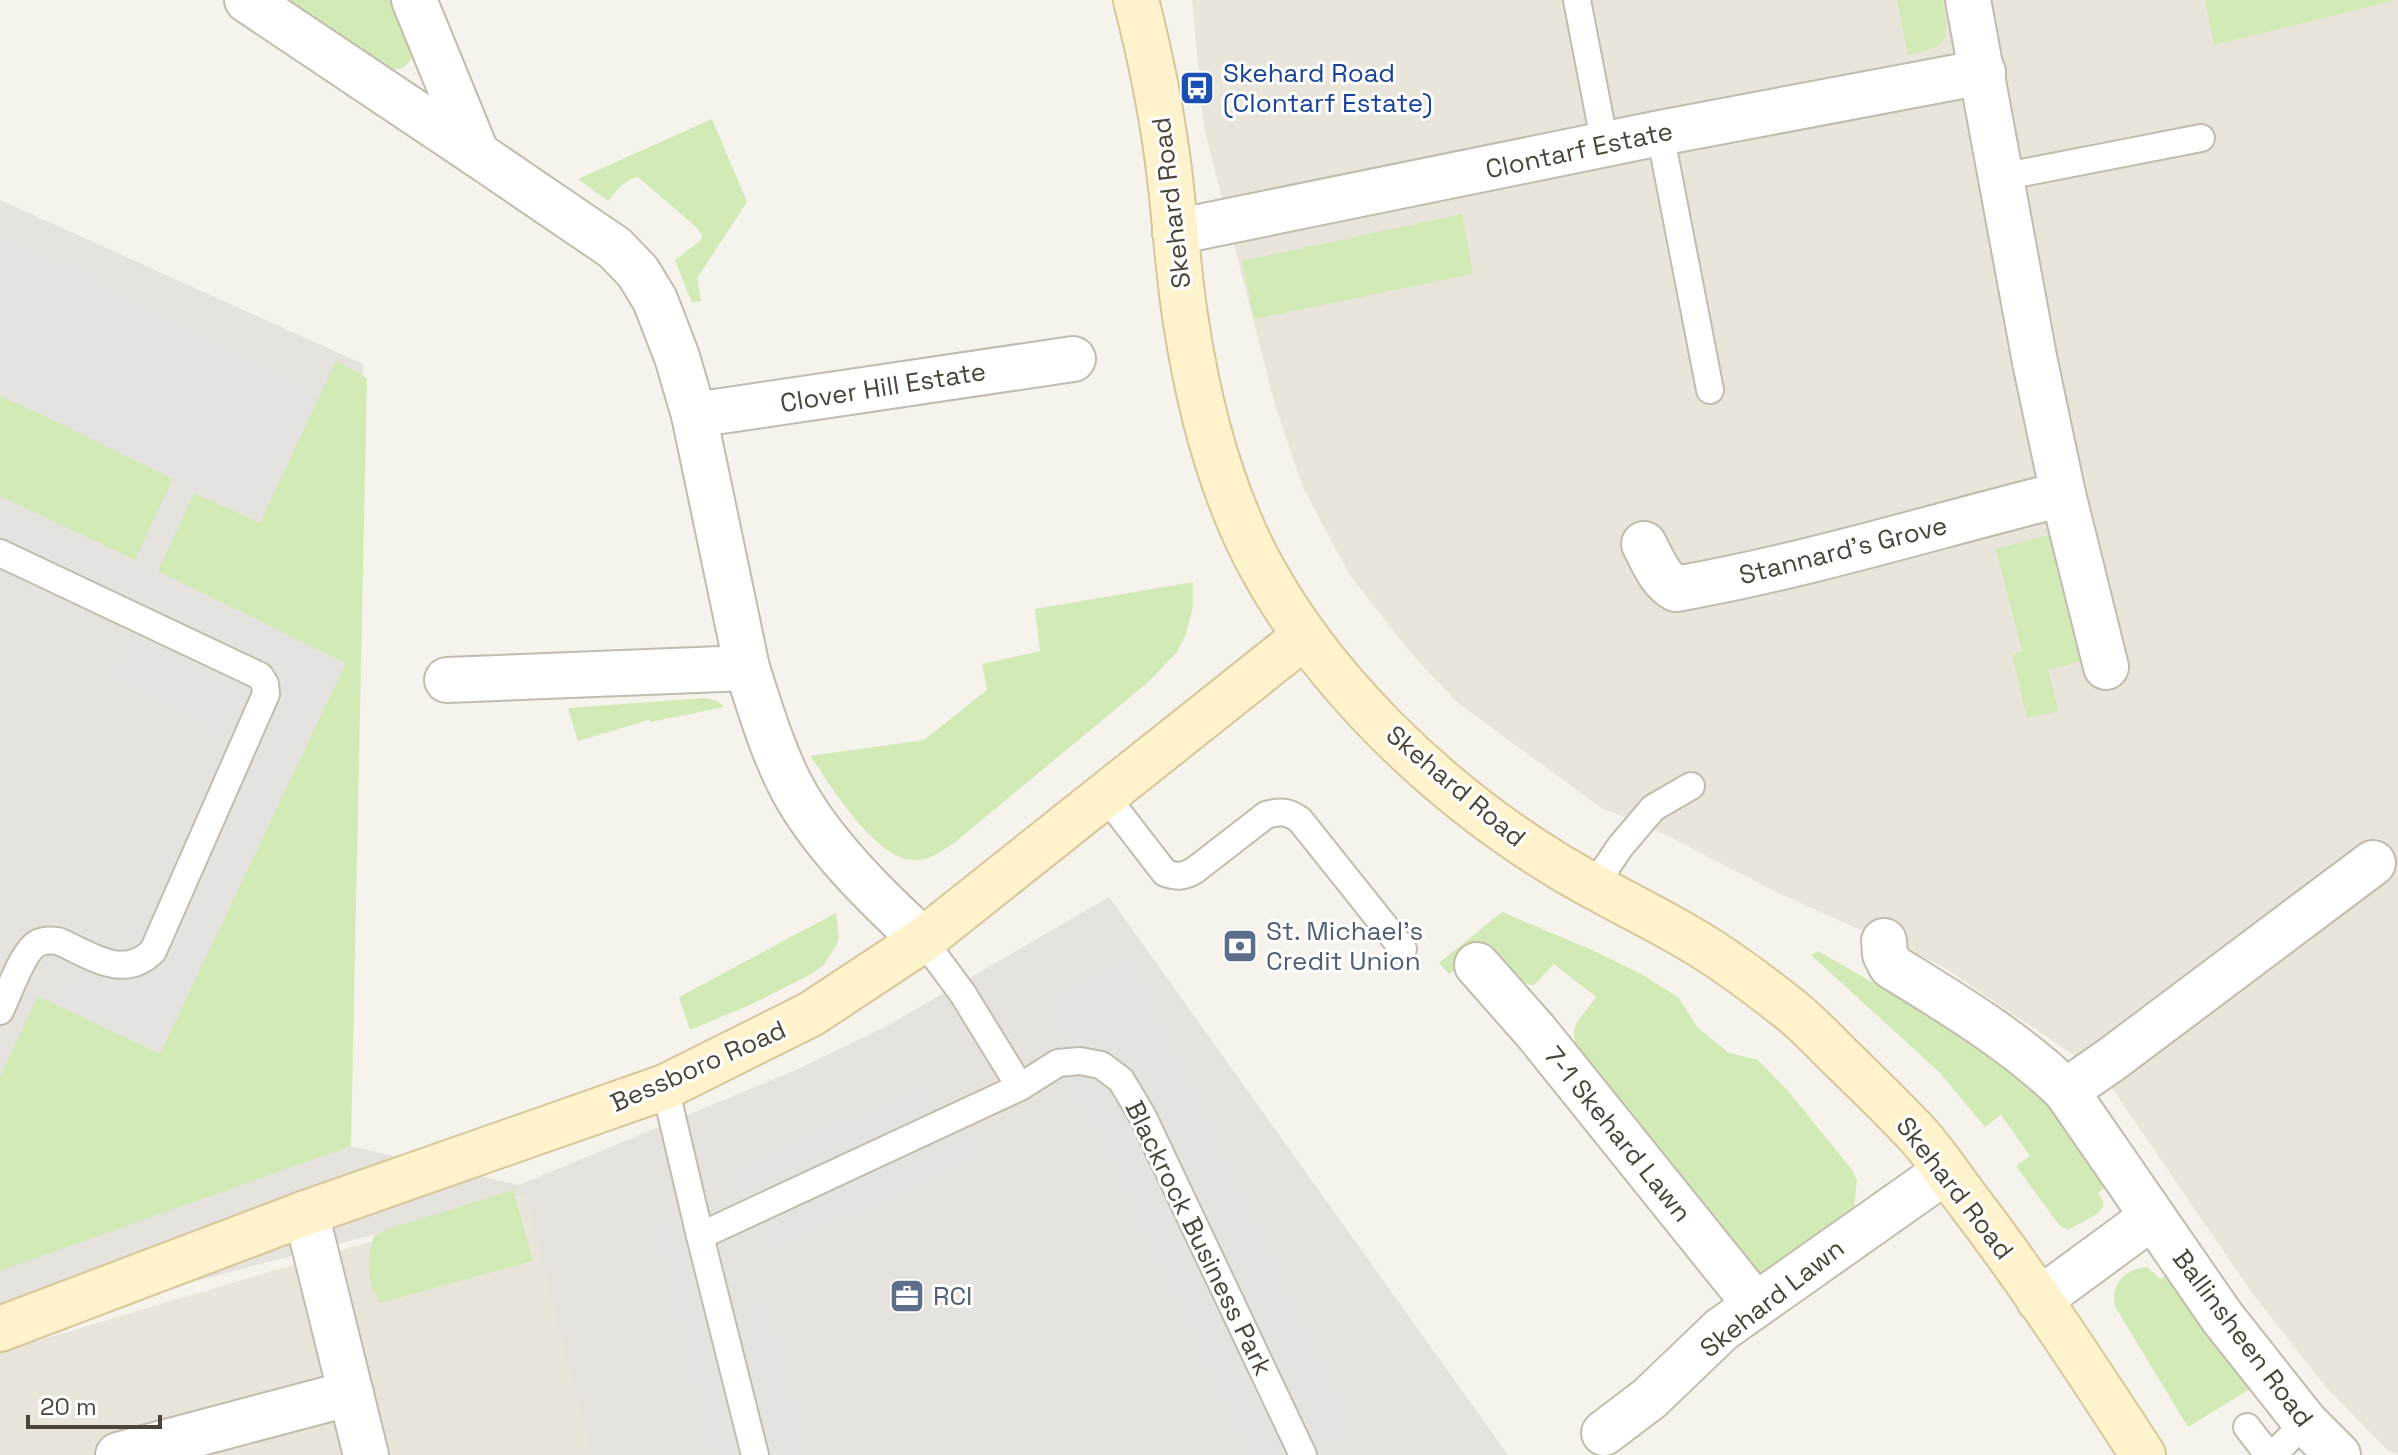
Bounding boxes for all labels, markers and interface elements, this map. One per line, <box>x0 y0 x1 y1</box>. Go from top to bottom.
place label: Skehard Road (Clontarf Estate) <box>1223 56 1432 120</box>
bus stop icon: Skehard Road (Clontarf Estate) <box>1178 69 1216 107</box>
street label: Clontarf Estate <box>1482 114 1676 186</box>
street label: Skehard Road <box>1144 116 1198 290</box>
street label: Clover Hill Estate <box>778 354 988 420</box>
street label: Stannard's Grove <box>1735 508 1951 592</box>
street label: Skehard Road <box>1379 718 1533 854</box>
place label: St. Michael's Credit Union <box>1266 914 1423 978</box>
bank icon: St. Michael's Credit Union <box>1221 927 1259 965</box>
street label: Bessboro Road <box>605 1012 791 1120</box>
street label: 7-1 Skehard Lawn <box>1537 1039 1699 1229</box>
street label: Blackrock Business Park <box>1118 1095 1280 1381</box>
street label: Skehard Road <box>1889 1110 2021 1266</box>
street label: Skehard Lawn <box>1693 1231 1851 1365</box>
street label: Ballinsheen Road <box>2165 1242 2321 1434</box>
office icon: RCI <box>888 1277 926 1315</box>
place label: RCI <box>933 1279 972 1313</box>
scale bar <box>28 1379 160 1429</box>
text: 20 m <box>40 1391 97 1422</box>

